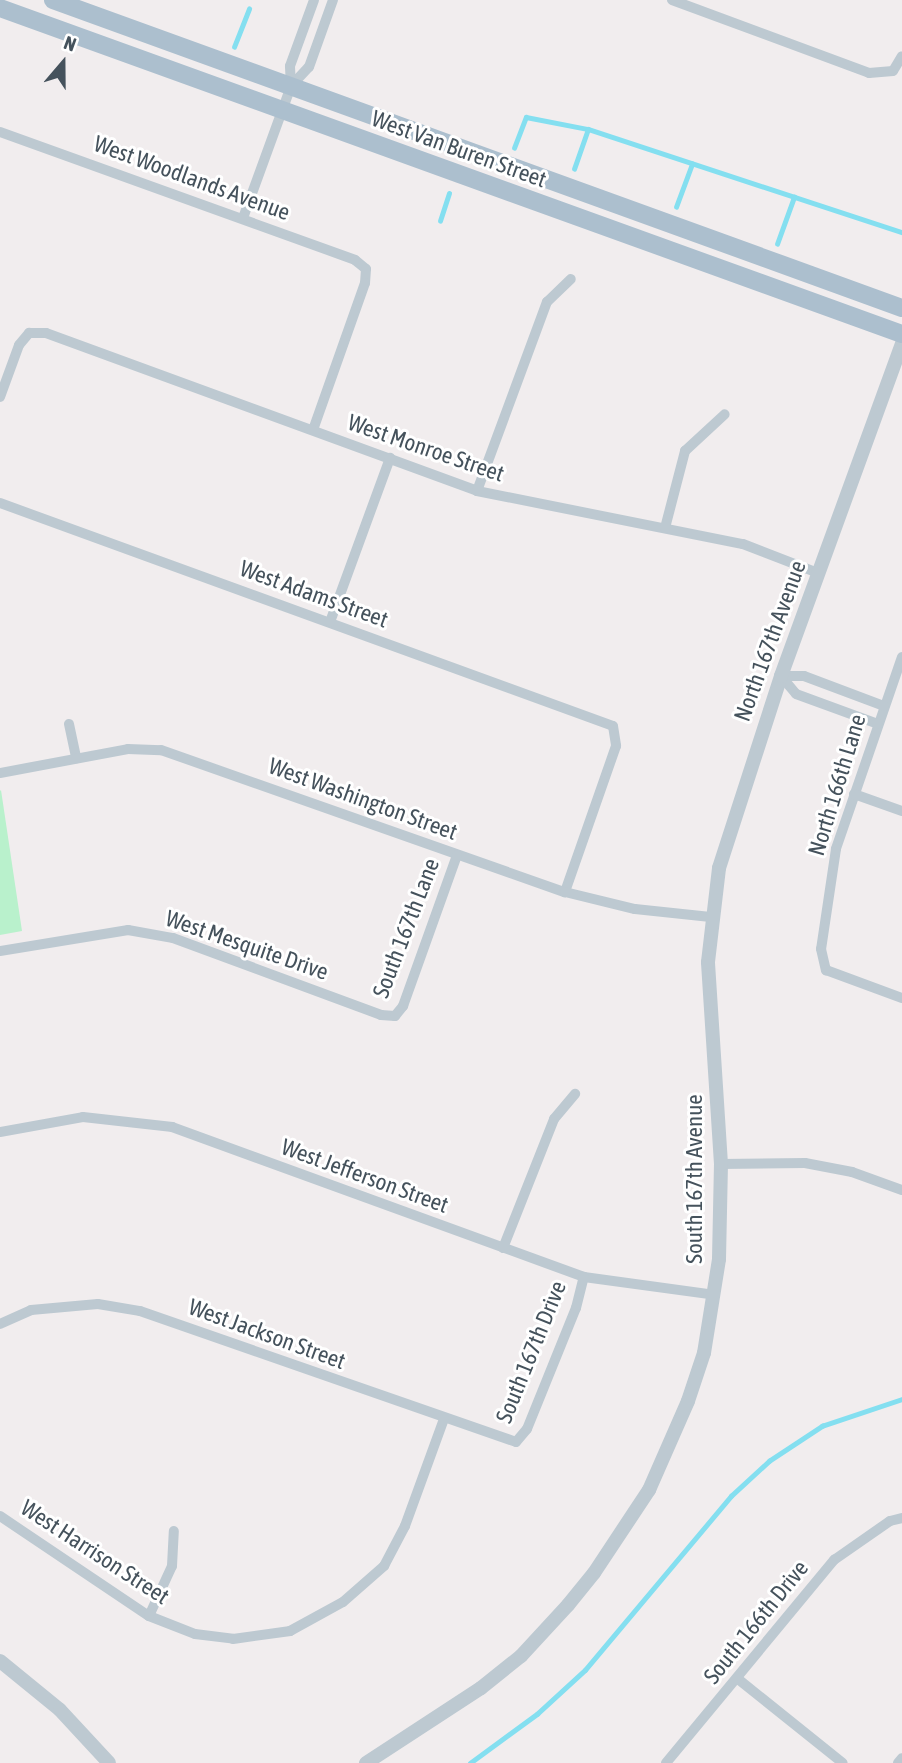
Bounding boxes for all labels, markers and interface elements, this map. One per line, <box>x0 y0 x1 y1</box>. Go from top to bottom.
north arrow <box>28 28 98 98</box>
text: N <box>61 31 79 56</box>
street label: West Van Buren Street <box>368 105 550 193</box>
street label: West Woodlands Avenue <box>90 130 294 226</box>
street label: West Monroe Street <box>344 408 508 488</box>
street label: West Adams Street <box>236 554 392 634</box>
street label: North 167th Avenue <box>728 557 812 725</box>
street label: North 166th Lane <box>802 711 872 859</box>
street label: West Washington Street <box>265 752 461 846</box>
street label: South 167th Lane <box>367 854 445 1002</box>
street label: West Mesquite Drive <box>162 904 332 986</box>
street label: South 167th Avenue <box>680 1094 708 1264</box>
street label: West Jefferson Street <box>278 1133 452 1219</box>
street label: South 167th Drive <box>490 1277 572 1427</box>
street label: West Jackson Street <box>185 1293 349 1375</box>
street label: West Harrison Street <box>16 1494 174 1610</box>
street label: South 166th Drive <box>698 1555 814 1689</box>

